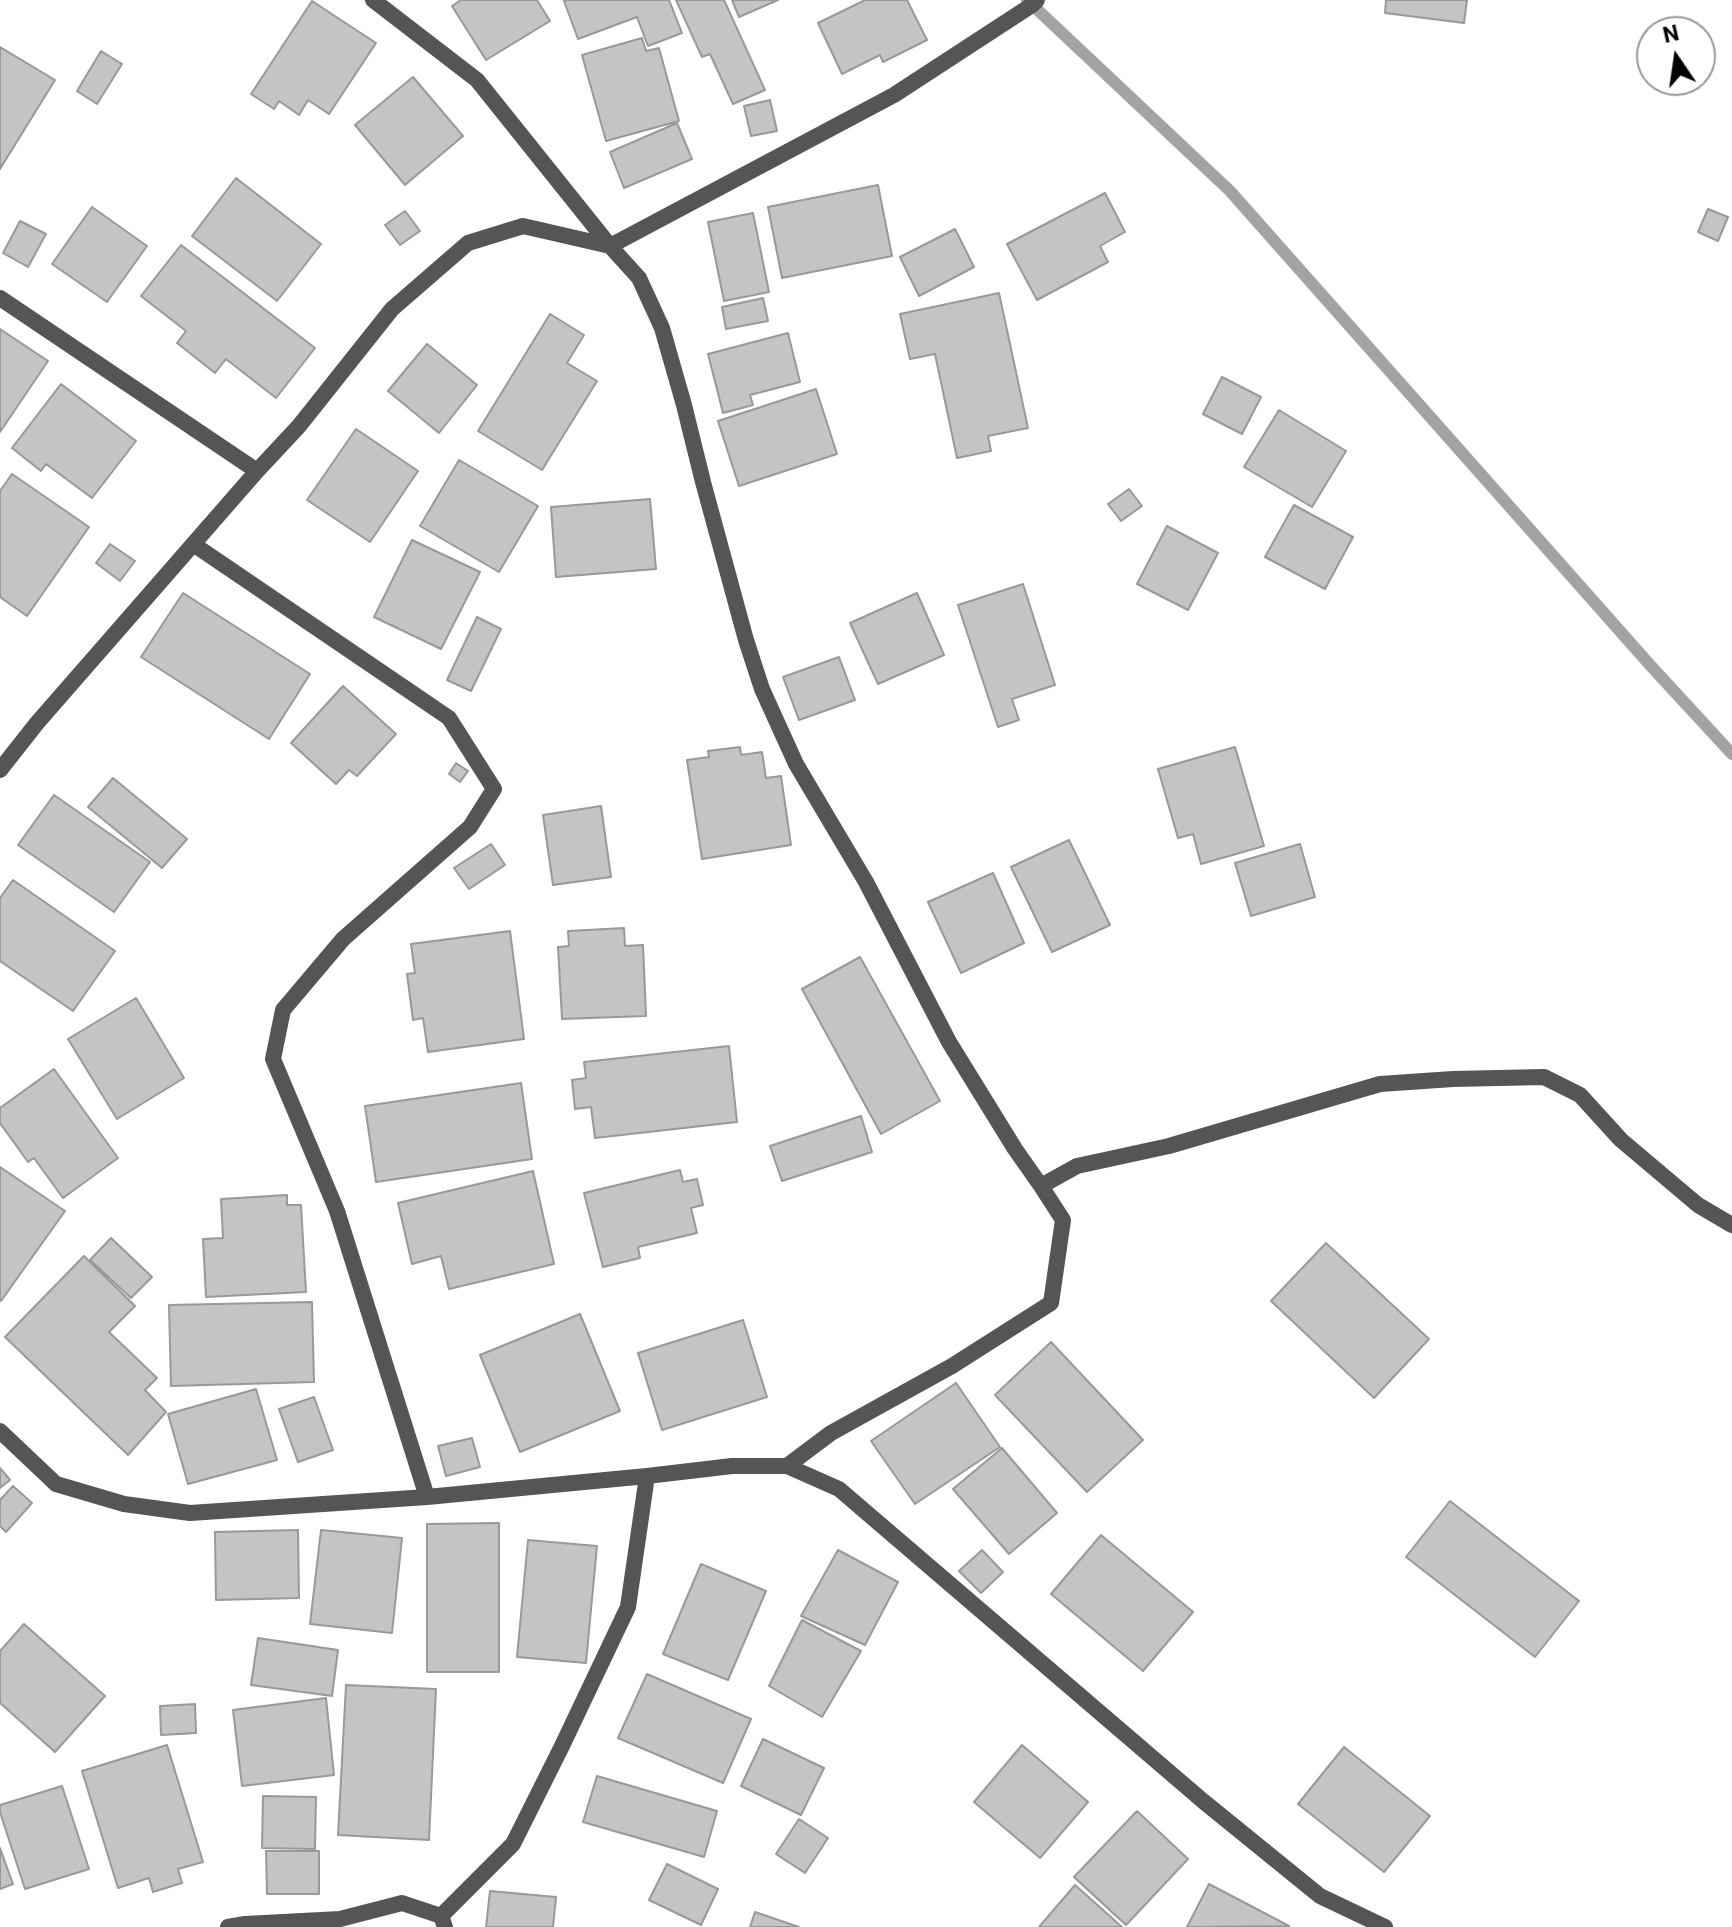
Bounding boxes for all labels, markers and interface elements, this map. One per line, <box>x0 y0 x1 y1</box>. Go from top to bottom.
north arrow <box>1636 16 1716 96</box>
text: N <box>1661 20 1681 48</box>

